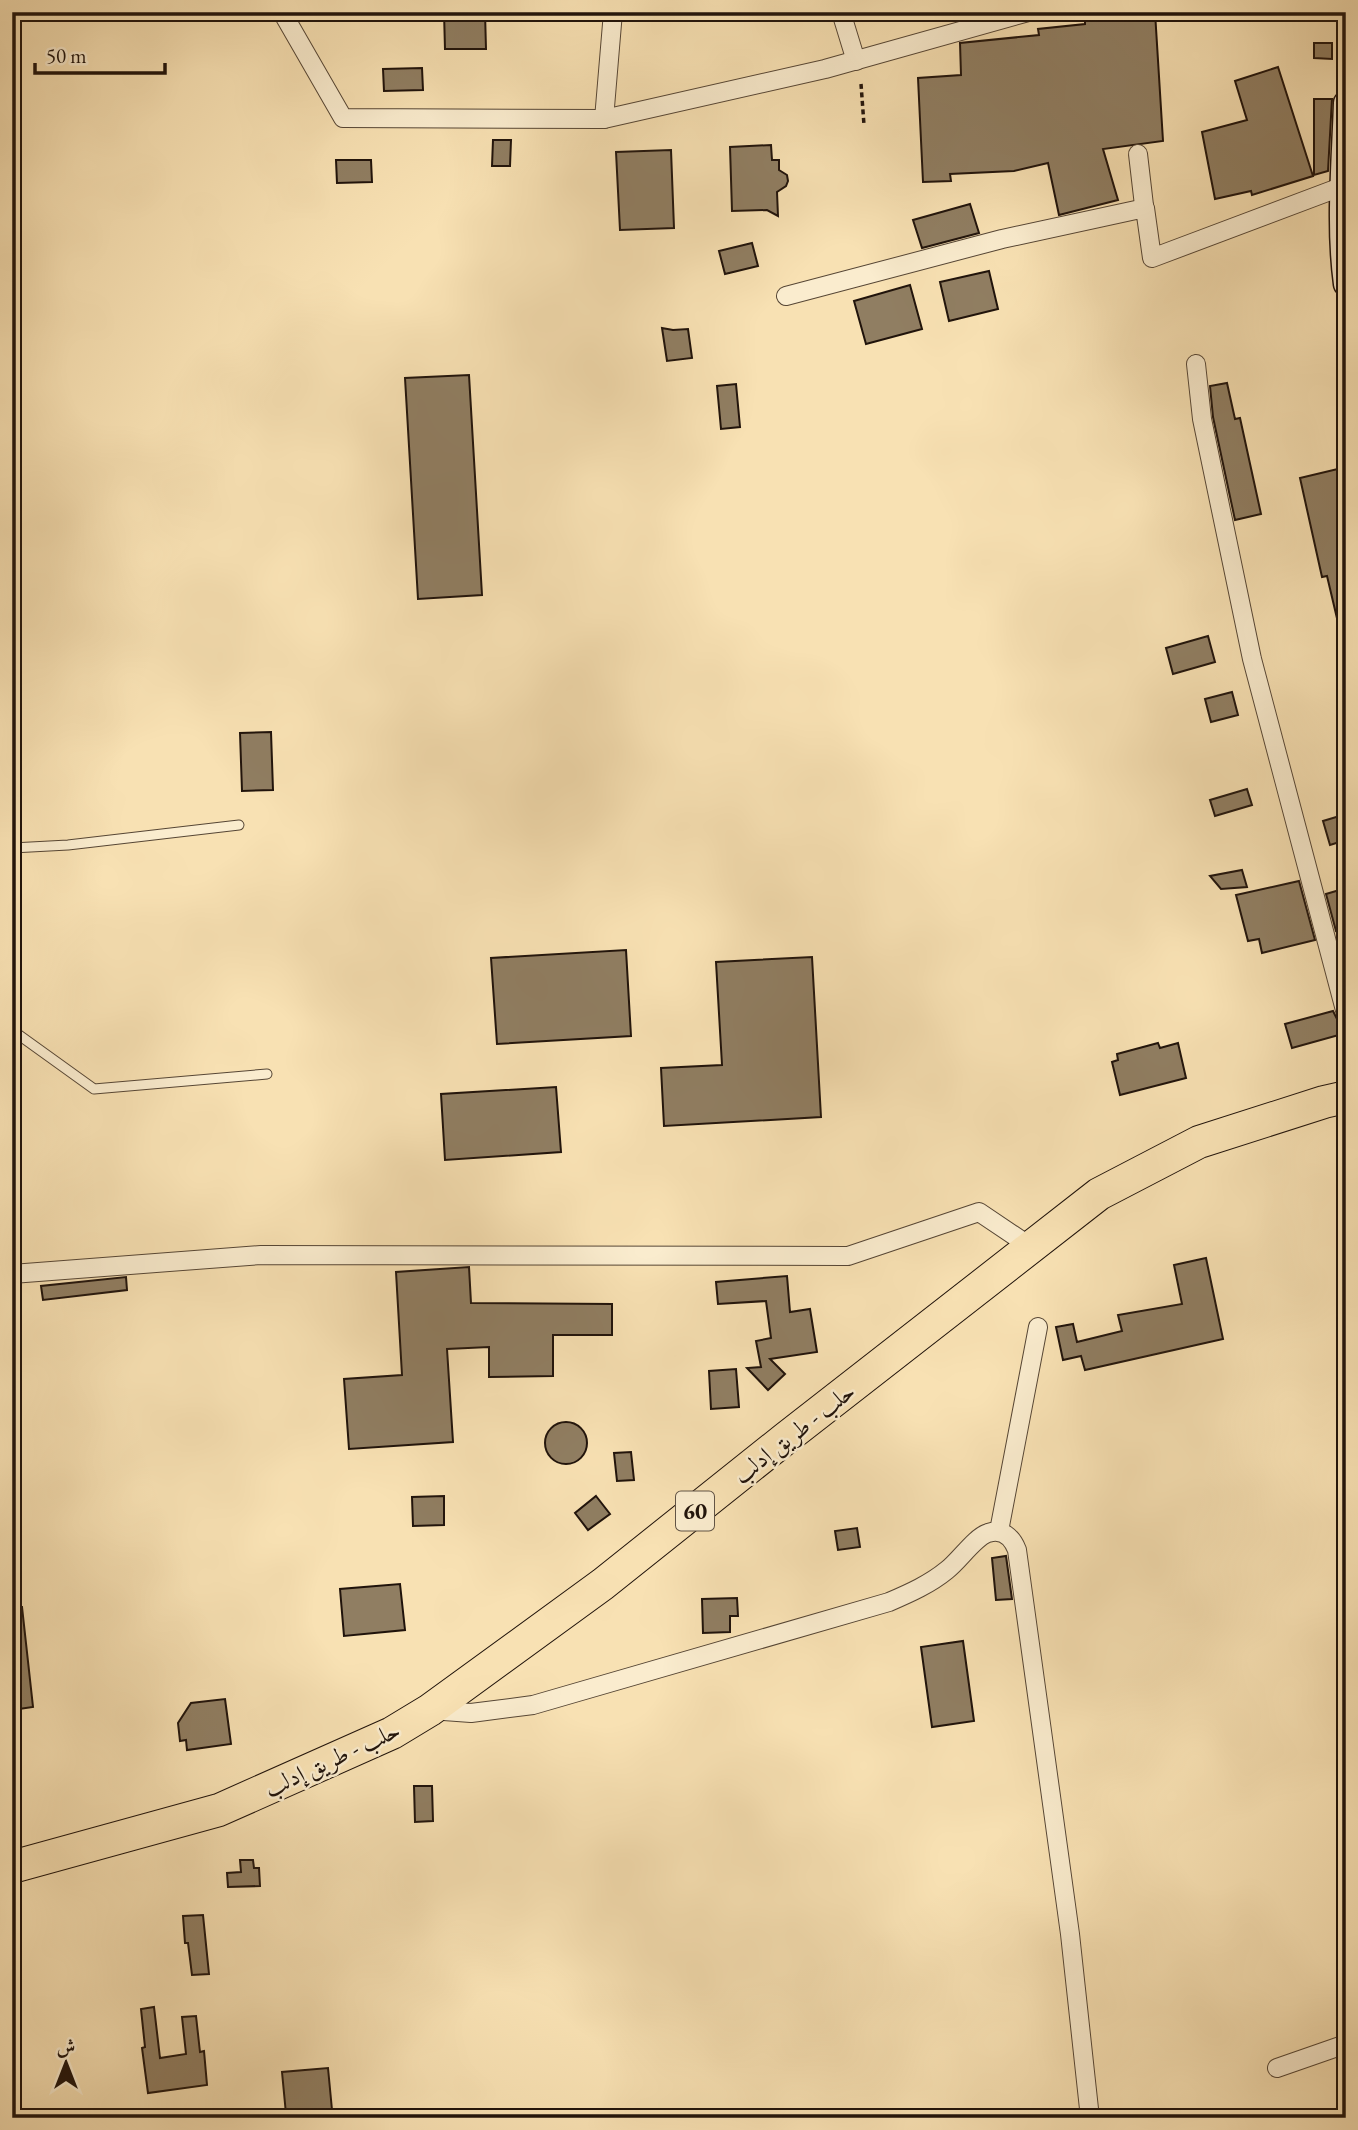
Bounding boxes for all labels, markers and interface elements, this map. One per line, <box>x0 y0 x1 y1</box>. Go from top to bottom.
scale bar <box>35 32 164 76</box>
text: 50 m <box>46 42 87 69</box>
street label: حلب - طريق إدلب <box>726 1375 862 1491</box>
road number: 60 <box>676 1492 714 1530</box>
street label: حلب - طريق إدلب <box>259 1713 405 1805</box>
north arrow <box>32 2028 102 2098</box>
text: ش <box>57 2034 75 2059</box>

